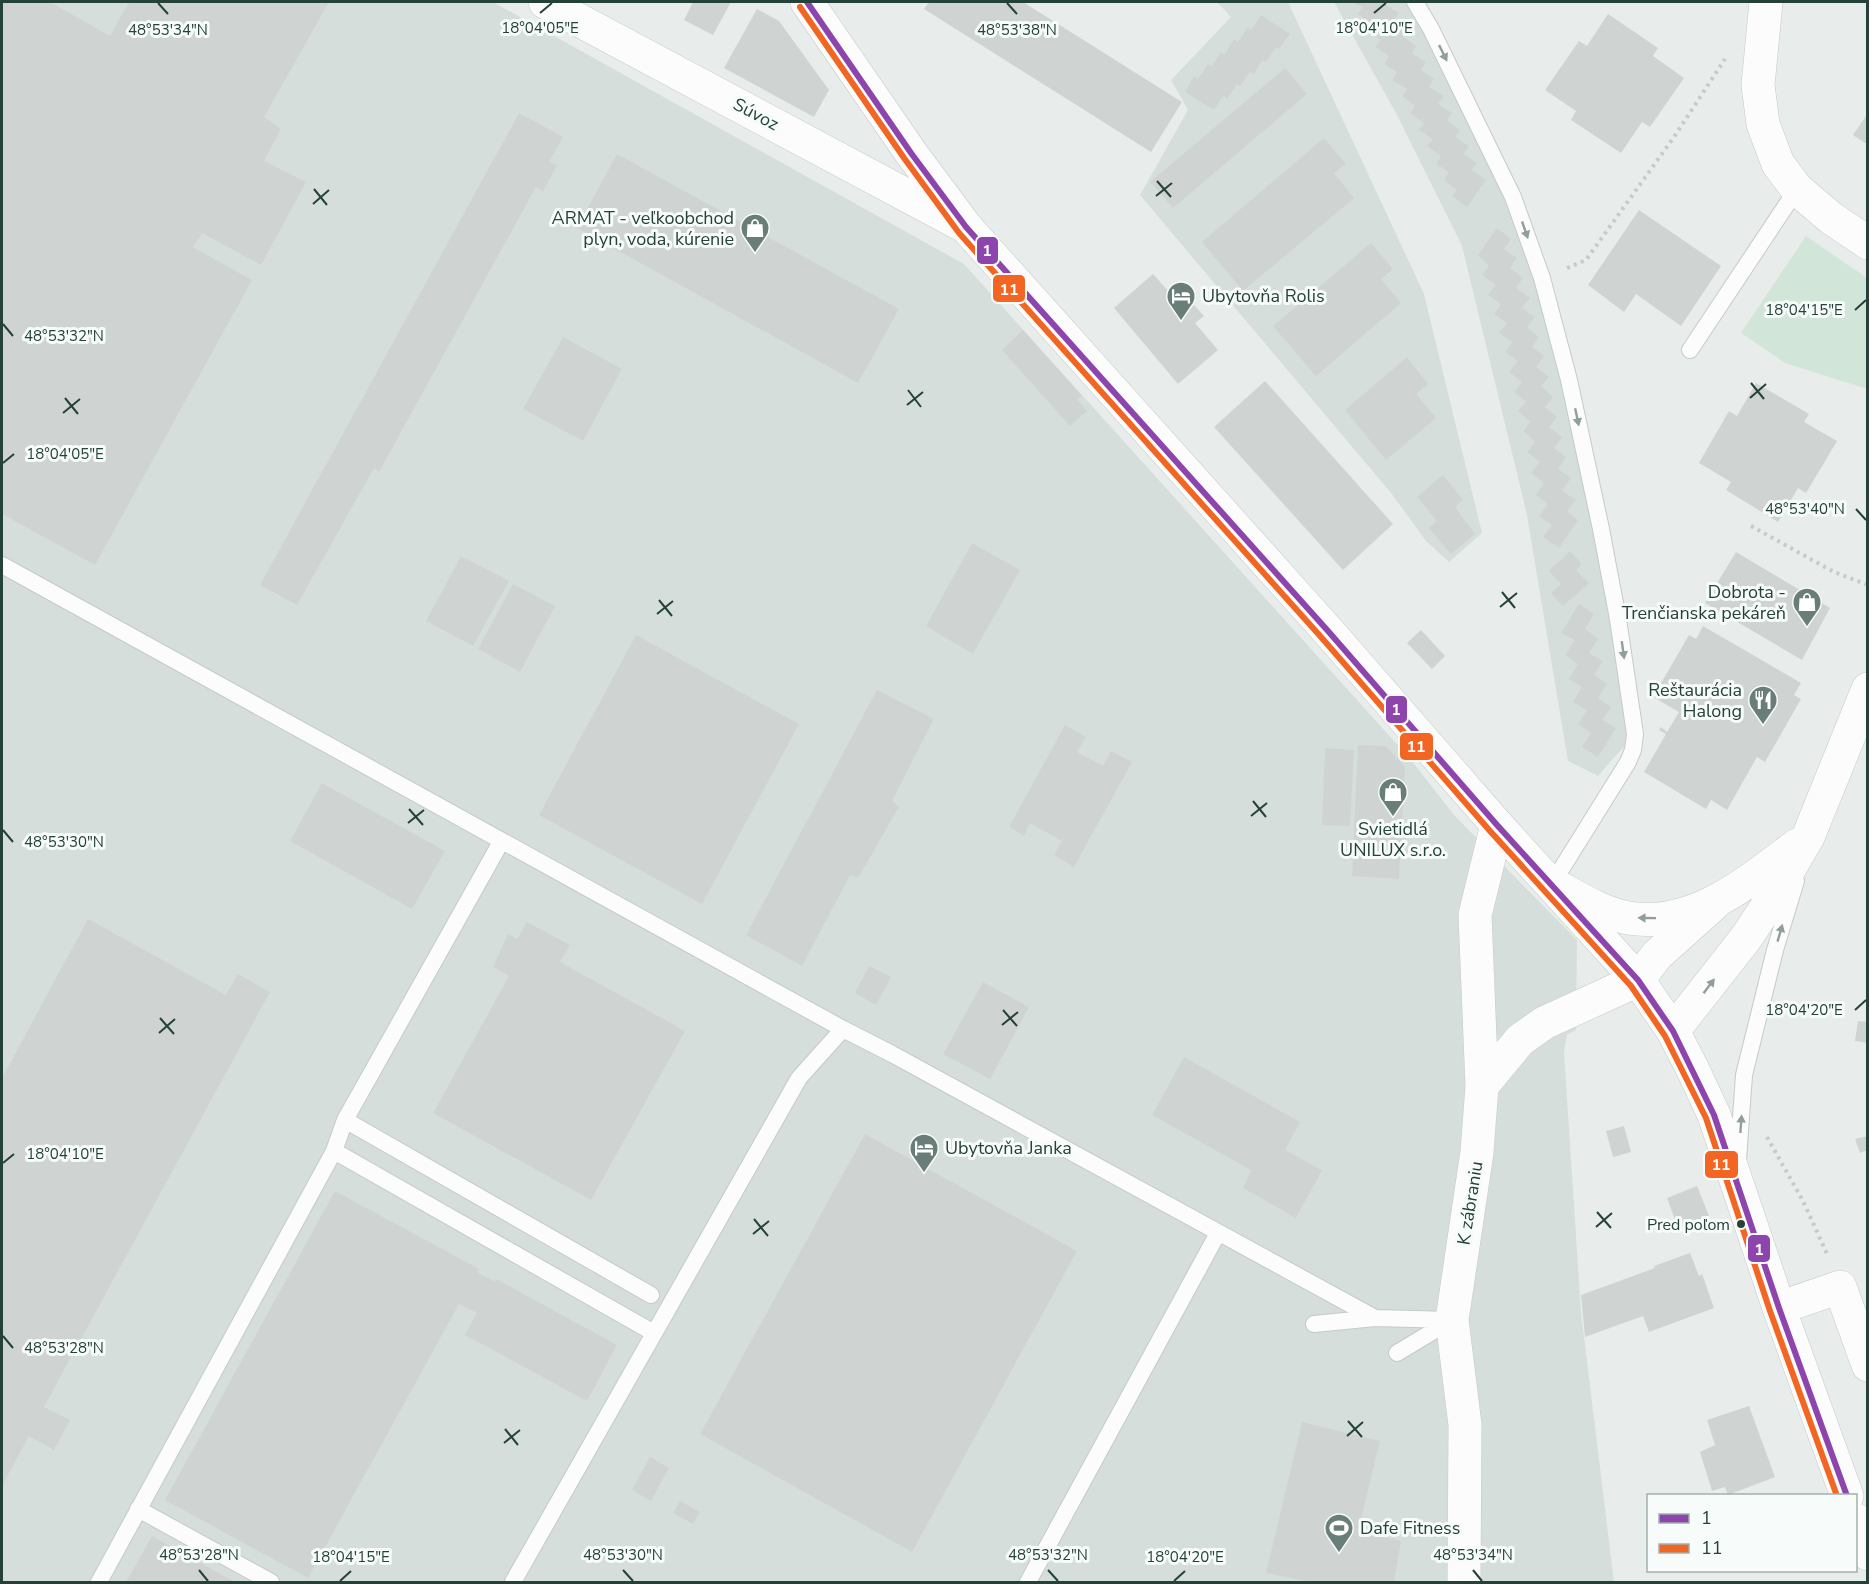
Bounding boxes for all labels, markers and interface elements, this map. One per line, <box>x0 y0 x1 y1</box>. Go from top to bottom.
text: 18°04'05"E <box>501 18 579 38</box>
text: 18°04'10"E <box>1335 18 1413 38</box>
text: 48°53'34"N <box>128 20 208 40</box>
text: 48°53'38"N <box>977 20 1057 40</box>
one-way arrow <box>1438 45 1447 62</box>
street label: Súvoz <box>729 92 783 136</box>
place label: ARMAT - veľkoobchod plyn, voda, kúrenie <box>552 206 734 251</box>
shop icon: ARMAT - veľkoobchod plyn, voda, kúrenie <box>739 212 771 254</box>
one-way arrow <box>1520 221 1530 239</box>
line badge: 1 <box>976 236 999 265</box>
text: 1 <box>982 240 992 262</box>
line badge: 11 <box>992 274 1026 303</box>
text: 11 <box>999 279 1019 301</box>
hotel icon: Ubytovňa Rolis <box>1165 280 1197 322</box>
place label: Ubytovňa Rolis <box>1202 284 1325 308</box>
text: 18°04'15"E <box>1765 300 1843 320</box>
text: 48°53'32"N <box>24 326 104 346</box>
one-way arrow <box>1573 408 1582 427</box>
text: 18°04'05"E <box>26 444 104 464</box>
text: 48°53'40"N <box>1765 499 1845 519</box>
place label: Dobrota - Trenčianska pekáreň <box>1622 580 1786 625</box>
shop icon: Dobrota - Trenčianska pekáreň <box>1791 586 1823 628</box>
one-way arrow <box>1618 641 1627 660</box>
place label: Reštaurácia Halong <box>1648 678 1742 723</box>
restaurant icon: Reštaurácia Halong <box>1747 684 1779 726</box>
line badge: 1 <box>1385 695 1408 724</box>
text: 1 <box>1391 699 1401 721</box>
line badge: 11 <box>1399 732 1434 761</box>
text: 11 <box>1406 736 1426 758</box>
shop icon: Svietidlá UNILUX s.r.o. <box>1377 776 1409 818</box>
place label: Svietidlá UNILUX s.r.o. <box>1340 817 1446 862</box>
text: 48°53'30"N <box>24 832 104 852</box>
one-way arrow <box>1637 913 1656 923</box>
one-way arrow <box>1776 924 1785 942</box>
one-way arrow <box>1703 978 1716 994</box>
text: 18°04'20"E <box>1765 1000 1843 1020</box>
one-way arrow <box>1736 1114 1746 1133</box>
hotel icon: Ubytovňa Janka <box>908 1132 940 1174</box>
place label: Ubytovňa Janka <box>945 1136 1072 1160</box>
text: 18°04'10"E <box>26 1144 104 1164</box>
line badge: 11 <box>1704 1150 1739 1179</box>
text: 11 <box>1711 1154 1731 1176</box>
street label: K zábraniu <box>1452 1159 1488 1247</box>
place label: Pred poľom <box>1647 1214 1730 1236</box>
marker: Pred poľom <box>1735 1218 1747 1230</box>
line badge: 1 <box>1747 1234 1771 1263</box>
text: 1 <box>1754 1239 1764 1261</box>
text: 48°53'28"N <box>24 1338 104 1358</box>
legend <box>1647 1494 1857 1572</box>
text: 1 <box>1701 1506 1712 1530</box>
sports icon: Dafe Fitness <box>1323 1512 1355 1554</box>
place label: Dafe Fitness <box>1360 1516 1460 1540</box>
text: 11 <box>1701 1536 1723 1560</box>
text: 48°53'28"N <box>159 1545 239 1565</box>
text: 48°53'30"N <box>583 1545 663 1565</box>
text: 48°53'32"N <box>1008 1545 1088 1565</box>
text: 48°53'34"N <box>1433 1545 1513 1565</box>
text: 18°04'15"E <box>312 1547 390 1567</box>
text: 18°04'20"E <box>1146 1547 1224 1567</box>

